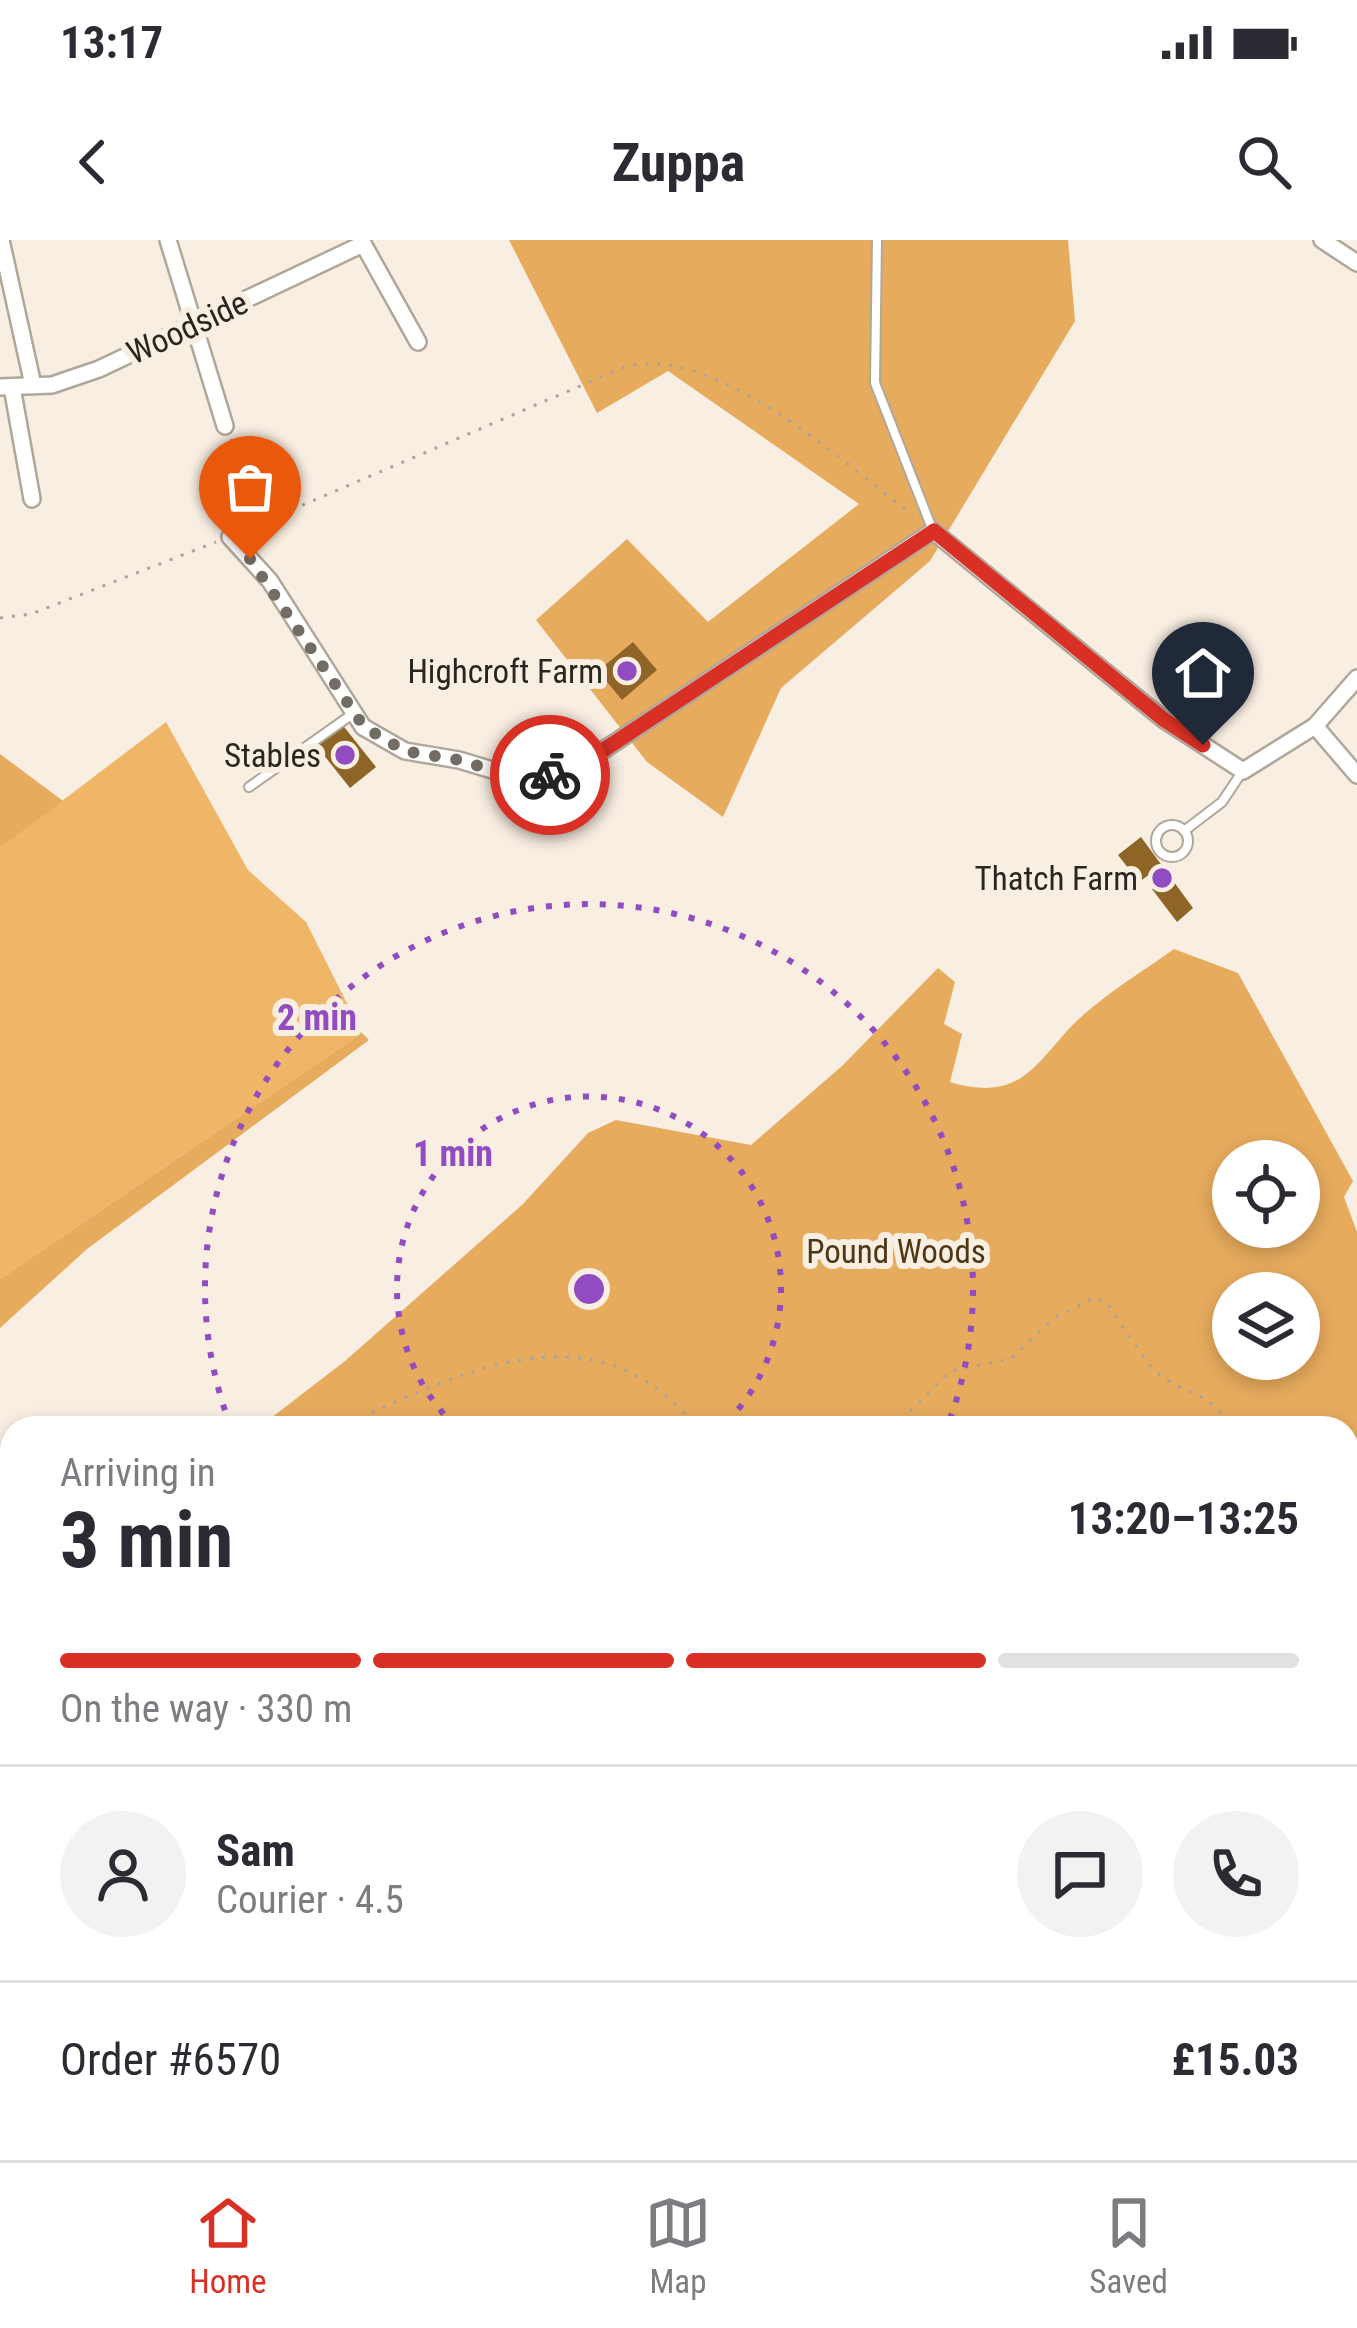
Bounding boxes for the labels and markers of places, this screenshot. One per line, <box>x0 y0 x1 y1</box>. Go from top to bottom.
pin <box>199 436 301 559</box>
pin <box>1152 622 1254 745</box>
place label: Highcroft Farm <box>407 652 603 691</box>
marker: Highcroft Farm <box>614 658 640 684</box>
place label: Stables <box>224 736 321 775</box>
marker: Stables <box>332 742 358 768</box>
place label: Thatch Farm <box>975 859 1138 898</box>
marker: Thatch Farm <box>1149 865 1175 891</box>
centre of rings <box>568 1268 610 1310</box>

